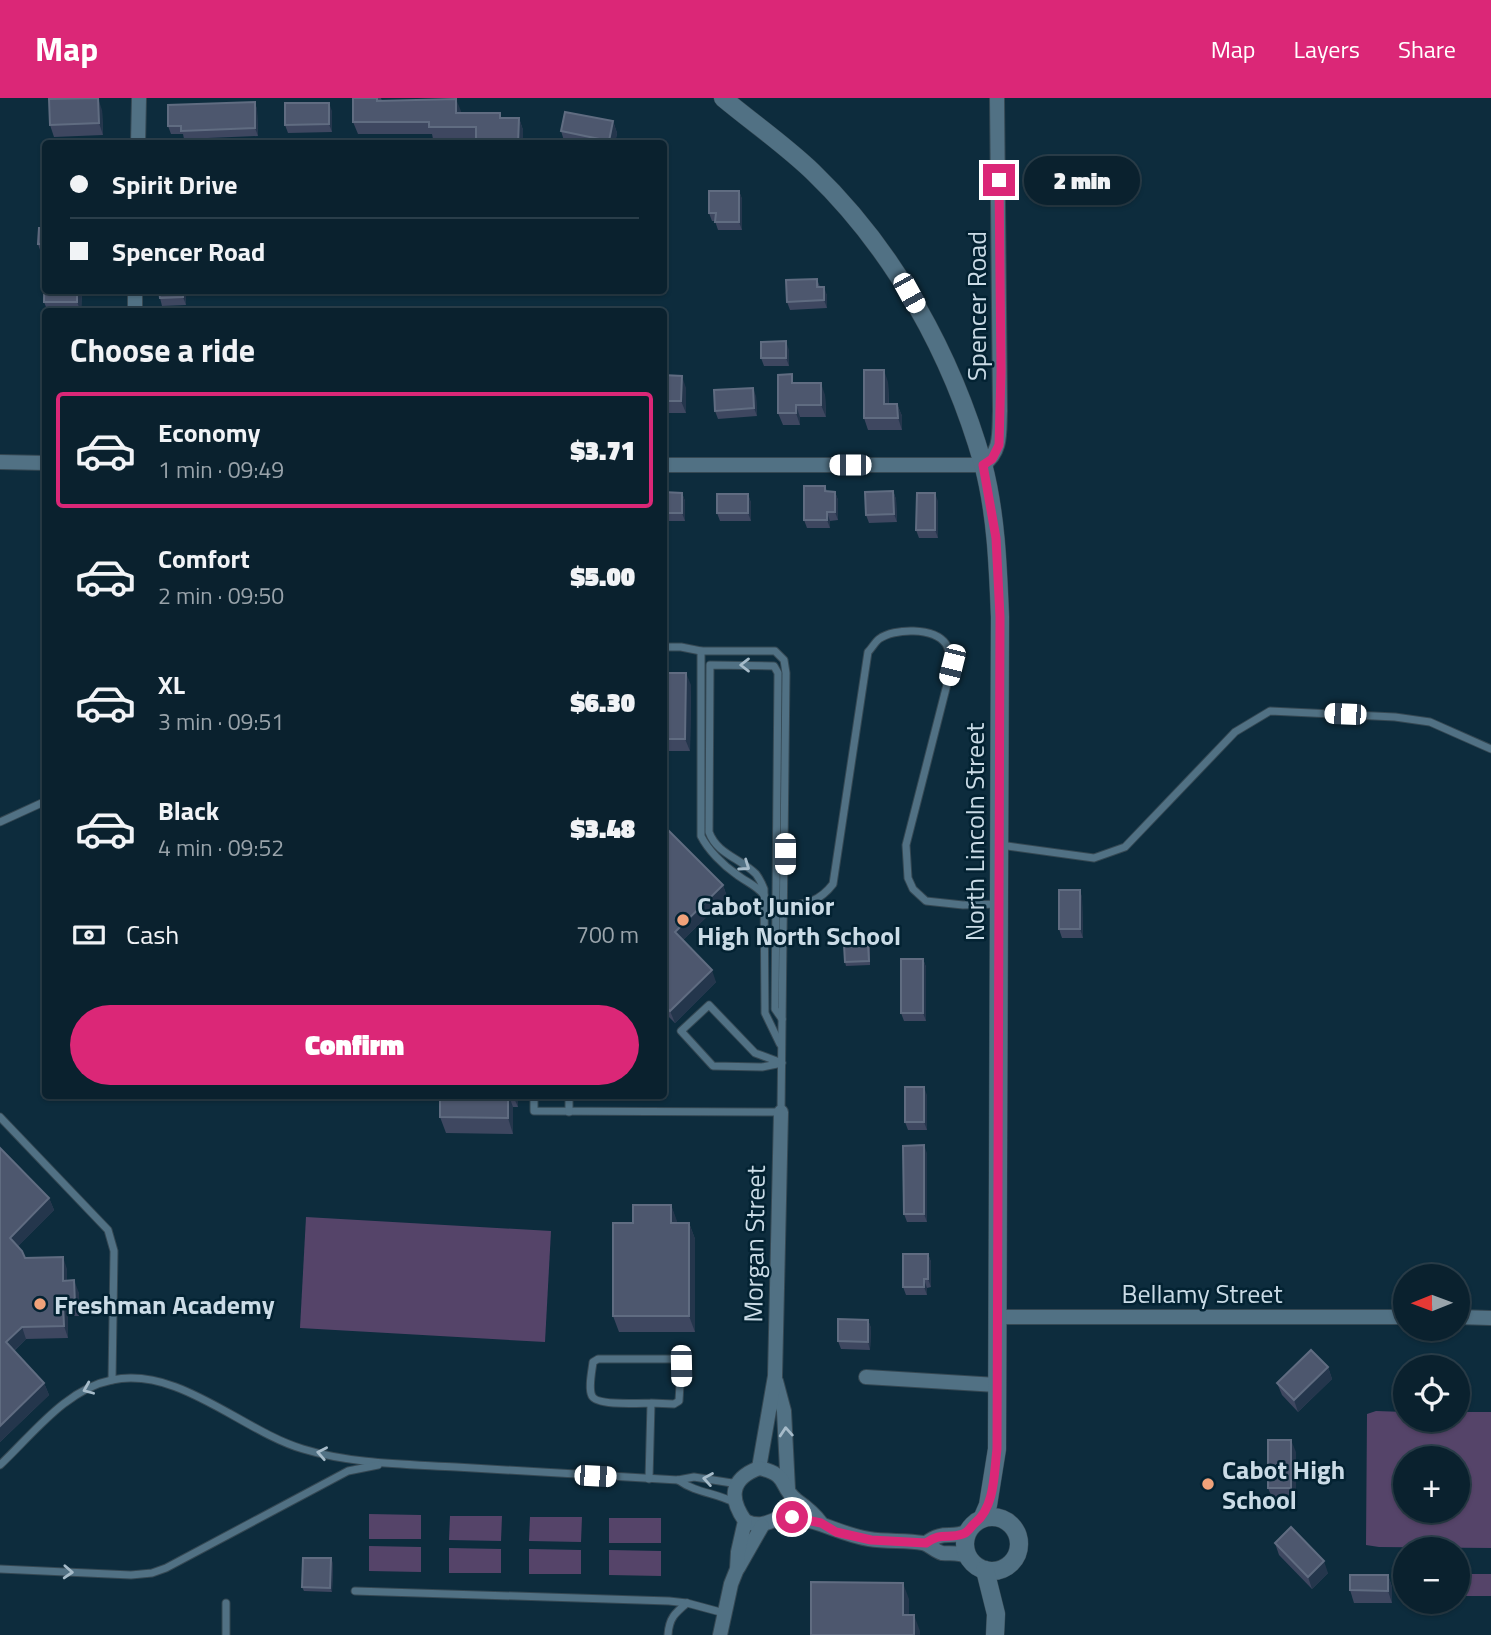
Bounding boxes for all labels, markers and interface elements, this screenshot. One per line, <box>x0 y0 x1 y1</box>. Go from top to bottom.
text: Map <box>35 24 98 74</box>
text: Map <box>1211 31 1256 67</box>
text: Layers <box>1294 31 1360 67</box>
text: Share <box>1398 31 1456 67</box>
callout: 2 min <box>1024 155 1139 204</box>
text: 2 min <box>1053 163 1111 198</box>
route end <box>983 164 1015 196</box>
text: Spirit Drive <box>112 165 238 204</box>
street label: Spencer Road <box>957 231 996 381</box>
text: Spencer Road <box>112 232 265 271</box>
car <box>890 270 929 316</box>
text: Choose a ride <box>70 326 255 374</box>
text: Economy <box>158 413 260 452</box>
icon: car <box>74 419 137 482</box>
text: $3.71 <box>570 431 635 470</box>
text: 1 min · 09:49 <box>158 452 284 487</box>
car <box>830 455 872 476</box>
text: Comfort <box>158 539 250 578</box>
icon: car <box>74 545 137 608</box>
text: $5.00 <box>570 557 635 596</box>
text: 2 min · 09:50 <box>158 578 284 613</box>
car <box>937 642 968 688</box>
one-way arrow <box>739 657 750 673</box>
text: XL <box>158 665 185 704</box>
icon: car <box>74 671 137 734</box>
text: $6.30 <box>570 683 635 722</box>
car <box>1324 703 1367 725</box>
text: 3 min · 09:51 <box>158 704 284 739</box>
street label: North Lincoln Street <box>955 723 994 941</box>
text: Black <box>158 791 219 830</box>
icon: car <box>74 797 137 860</box>
text: $3.48 <box>570 809 635 848</box>
text: 4 min · 09:52 <box>158 830 284 865</box>
car <box>775 833 796 875</box>
one-way arrow <box>737 858 750 870</box>
place label: Cabot Junior High North School <box>697 886 901 955</box>
marker: Cabot Junior High North School <box>675 912 691 928</box>
text: Cash <box>126 915 179 954</box>
icon: cash <box>70 916 108 954</box>
text: 700 m <box>576 917 639 952</box>
button: Confirm <box>70 1005 639 1085</box>
street label: Morgan Street <box>733 1165 775 1323</box>
north arrow <box>1393 1264 1470 1340</box>
map controls <box>1393 1264 1470 1614</box>
street label: Bellamy Street <box>1121 1274 1283 1313</box>
place label: Freshman Academy <box>54 1285 275 1324</box>
marker: Freshman Academy <box>32 1296 48 1312</box>
car <box>671 1345 692 1387</box>
button: locate <box>1393 1355 1470 1432</box>
one-way arrow <box>82 1381 94 1395</box>
one-way arrow <box>779 1426 794 1437</box>
button: + <box>1393 1446 1470 1523</box>
one-way arrow <box>316 1447 328 1462</box>
place label: Cabot High School <box>1222 1450 1345 1519</box>
car <box>574 1464 617 1488</box>
one-way arrow <box>703 1472 714 1487</box>
marker: Cabot High School <box>1200 1476 1216 1492</box>
route start <box>776 1501 808 1533</box>
button: − <box>1393 1537 1470 1614</box>
one-way arrow <box>63 1565 74 1580</box>

